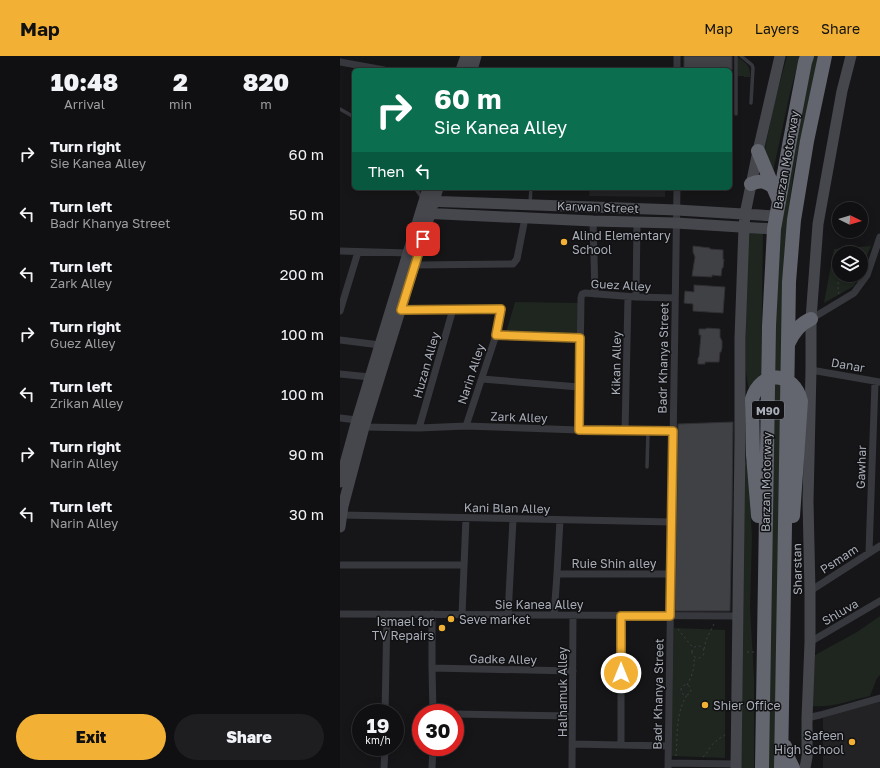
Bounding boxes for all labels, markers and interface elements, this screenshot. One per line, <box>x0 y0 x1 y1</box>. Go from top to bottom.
text: Map <box>20 17 60 40</box>
text: Map <box>704 20 733 37</box>
text: Layers <box>755 20 799 37</box>
text: Share <box>821 20 860 37</box>
text: 10:48 <box>51 67 118 96</box>
text: 2 <box>173 67 188 96</box>
text: 820 <box>243 67 289 96</box>
text: 60 m <box>434 82 501 115</box>
icon: right <box>368 84 420 136</box>
text: Arrival <box>64 96 105 112</box>
text: min <box>169 96 192 112</box>
text: m <box>260 96 272 112</box>
street label: Barzan Motorway <box>770 109 802 211</box>
text: Sie Kanea Alley <box>434 116 567 138</box>
text: Turn right <box>50 137 121 155</box>
icon: right <box>16 143 38 165</box>
text: 60 m <box>289 145 324 163</box>
text: Sie Kanea Alley <box>50 155 146 171</box>
icon: left <box>412 160 434 182</box>
text: Then <box>368 162 404 180</box>
text: Turn left <box>50 197 112 215</box>
street label: Karwan Street <box>557 198 639 216</box>
north arrow <box>832 202 868 238</box>
map controls <box>832 202 868 282</box>
icon: left <box>16 203 38 225</box>
text: 50 m <box>289 205 324 223</box>
text: Badr Khanya Street <box>50 215 170 231</box>
pin <box>406 222 440 256</box>
icon: arrive <box>412 228 434 250</box>
place label: Alind Elementary School <box>572 228 671 257</box>
marker: Alind Elementary School <box>559 237 569 247</box>
button: layers <box>832 246 868 282</box>
text: Turn left <box>50 257 112 275</box>
icon: left <box>16 263 38 285</box>
text: 200 m <box>280 265 324 283</box>
text: Zark Alley <box>50 275 112 291</box>
street label: Guez Alley <box>590 276 652 294</box>
street label: Badr Khanya Street <box>655 302 671 414</box>
text: Turn right <box>50 317 121 335</box>
icon: right <box>16 323 38 345</box>
text: 100 m <box>281 325 324 343</box>
street label: Huzan Alley <box>409 330 443 400</box>
street label: Kikan Alley <box>608 331 624 395</box>
text: Guez Alley <box>50 335 116 351</box>
street label: Narin Alley <box>454 341 488 406</box>
street label: Danar <box>830 355 866 375</box>
text: Turn left <box>50 377 112 395</box>
icon: left <box>16 383 38 405</box>
text: 100 m <box>281 385 324 403</box>
text: Zrikan Alley <box>50 395 123 411</box>
road number: M90 <box>752 401 784 419</box>
street label: Zark Alley <box>490 409 548 426</box>
street label: Barzan Motorway <box>758 432 774 532</box>
text: Turn right <box>50 437 121 455</box>
icon: right <box>16 443 38 465</box>
text: 90 m <box>289 445 324 463</box>
street label: Gawhar <box>853 445 869 489</box>
text: Narin Alley <box>50 455 118 471</box>
text: Turn left <box>50 497 112 515</box>
street label: Kani Blan Alley <box>464 500 551 516</box>
icon: left <box>16 503 38 525</box>
text: 30 m <box>289 505 324 523</box>
text: Narin Alley <box>50 515 118 531</box>
street label: Psmam <box>817 541 861 577</box>
street label: Sharstan <box>789 543 805 595</box>
street label: Ruie Shin alley <box>572 556 657 571</box>
street label: Shluva <box>819 596 861 628</box>
street label: Sie Kanea Alley <box>495 597 584 612</box>
place label: Seve market <box>459 612 530 627</box>
place label: Ismael for TV Repairs <box>372 614 434 643</box>
marker: Seve market <box>446 614 456 624</box>
marker: Ismael for TV Repairs <box>437 623 447 633</box>
street label: Badr Khanya Street <box>650 638 666 750</box>
street label: Halhamuk Alley <box>555 647 570 737</box>
street label: Gadke Alley <box>469 651 537 667</box>
position arrow <box>600 652 642 694</box>
place label: Shier Office <box>713 698 780 713</box>
marker: Shier Office <box>700 700 710 710</box>
speed limit sign: 30 <box>412 704 464 756</box>
text: 19 <box>366 713 389 737</box>
button: Exit <box>16 714 166 760</box>
button: Share <box>174 714 324 760</box>
place label: Safeen High School <box>774 728 844 757</box>
text: km/h <box>365 734 391 746</box>
marker: Safeen High School <box>847 737 857 747</box>

